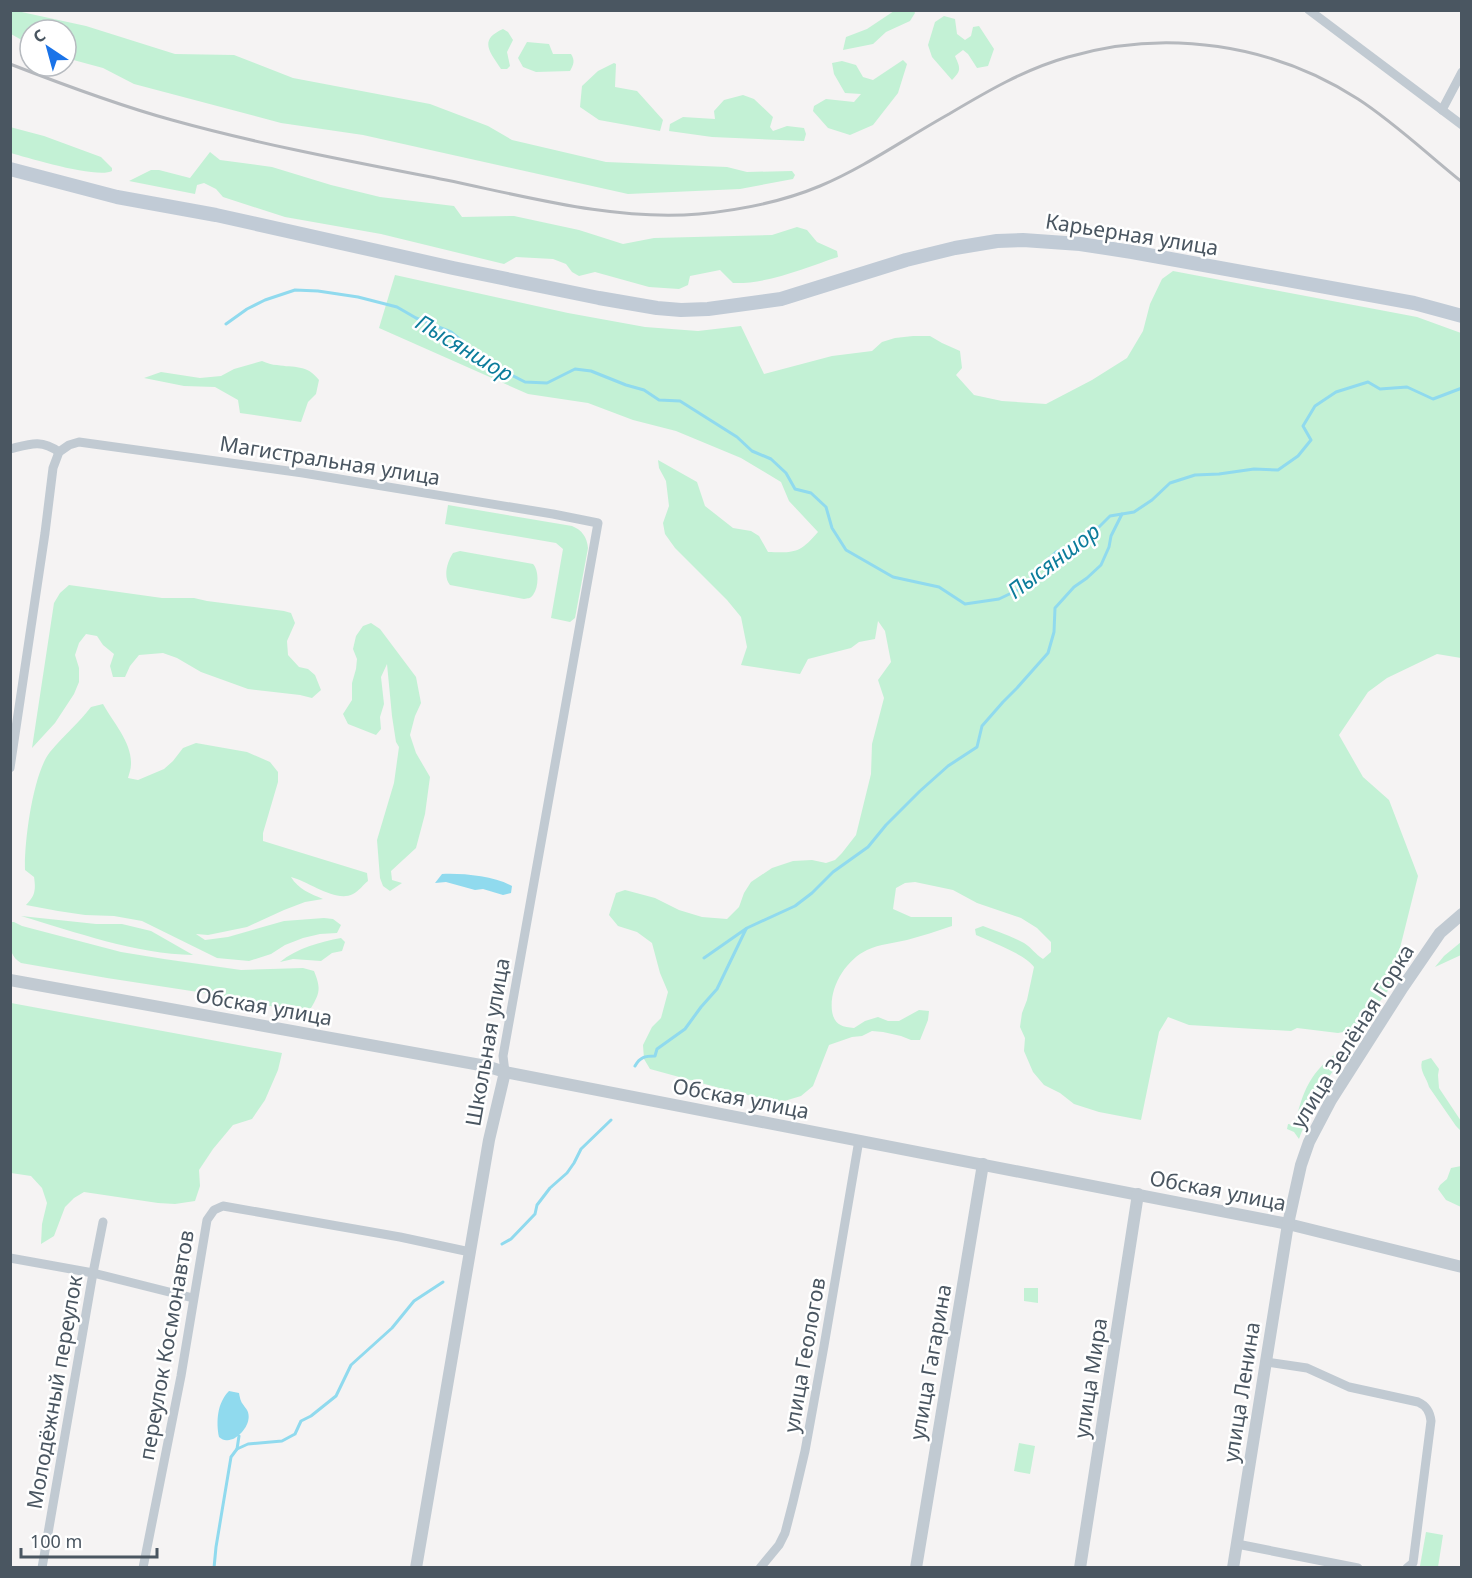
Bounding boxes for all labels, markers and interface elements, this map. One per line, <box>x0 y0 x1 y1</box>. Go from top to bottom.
north arrow <box>18 18 78 78</box>
text: С <box>29 24 50 48</box>
street label: Карьерная улица <box>1043 206 1221 262</box>
water label: Пысяншор <box>411 306 519 388</box>
street label: Магистральная улица <box>218 429 442 491</box>
water label: Пысяншор <box>1001 515 1105 605</box>
street label: улица Зелёная Горка <box>1284 939 1420 1133</box>
street label: Школьная улица <box>458 956 516 1128</box>
street label: Обская улица <box>193 980 335 1032</box>
street label: Обская улица <box>670 1071 812 1125</box>
street label: Обская улица <box>1147 1163 1289 1217</box>
street label: переулок Космонавтов <box>132 1228 200 1462</box>
street label: Молодёжный переулок <box>20 1273 88 1511</box>
street label: улица Геологов <box>777 1275 831 1435</box>
street label: улица Гагарина <box>903 1282 957 1442</box>
street label: улица Мира <box>1067 1316 1113 1440</box>
street label: улица Ленина <box>1216 1320 1266 1464</box>
scale bar <box>21 1521 158 1559</box>
text: 100 m <box>30 1529 82 1553</box>

